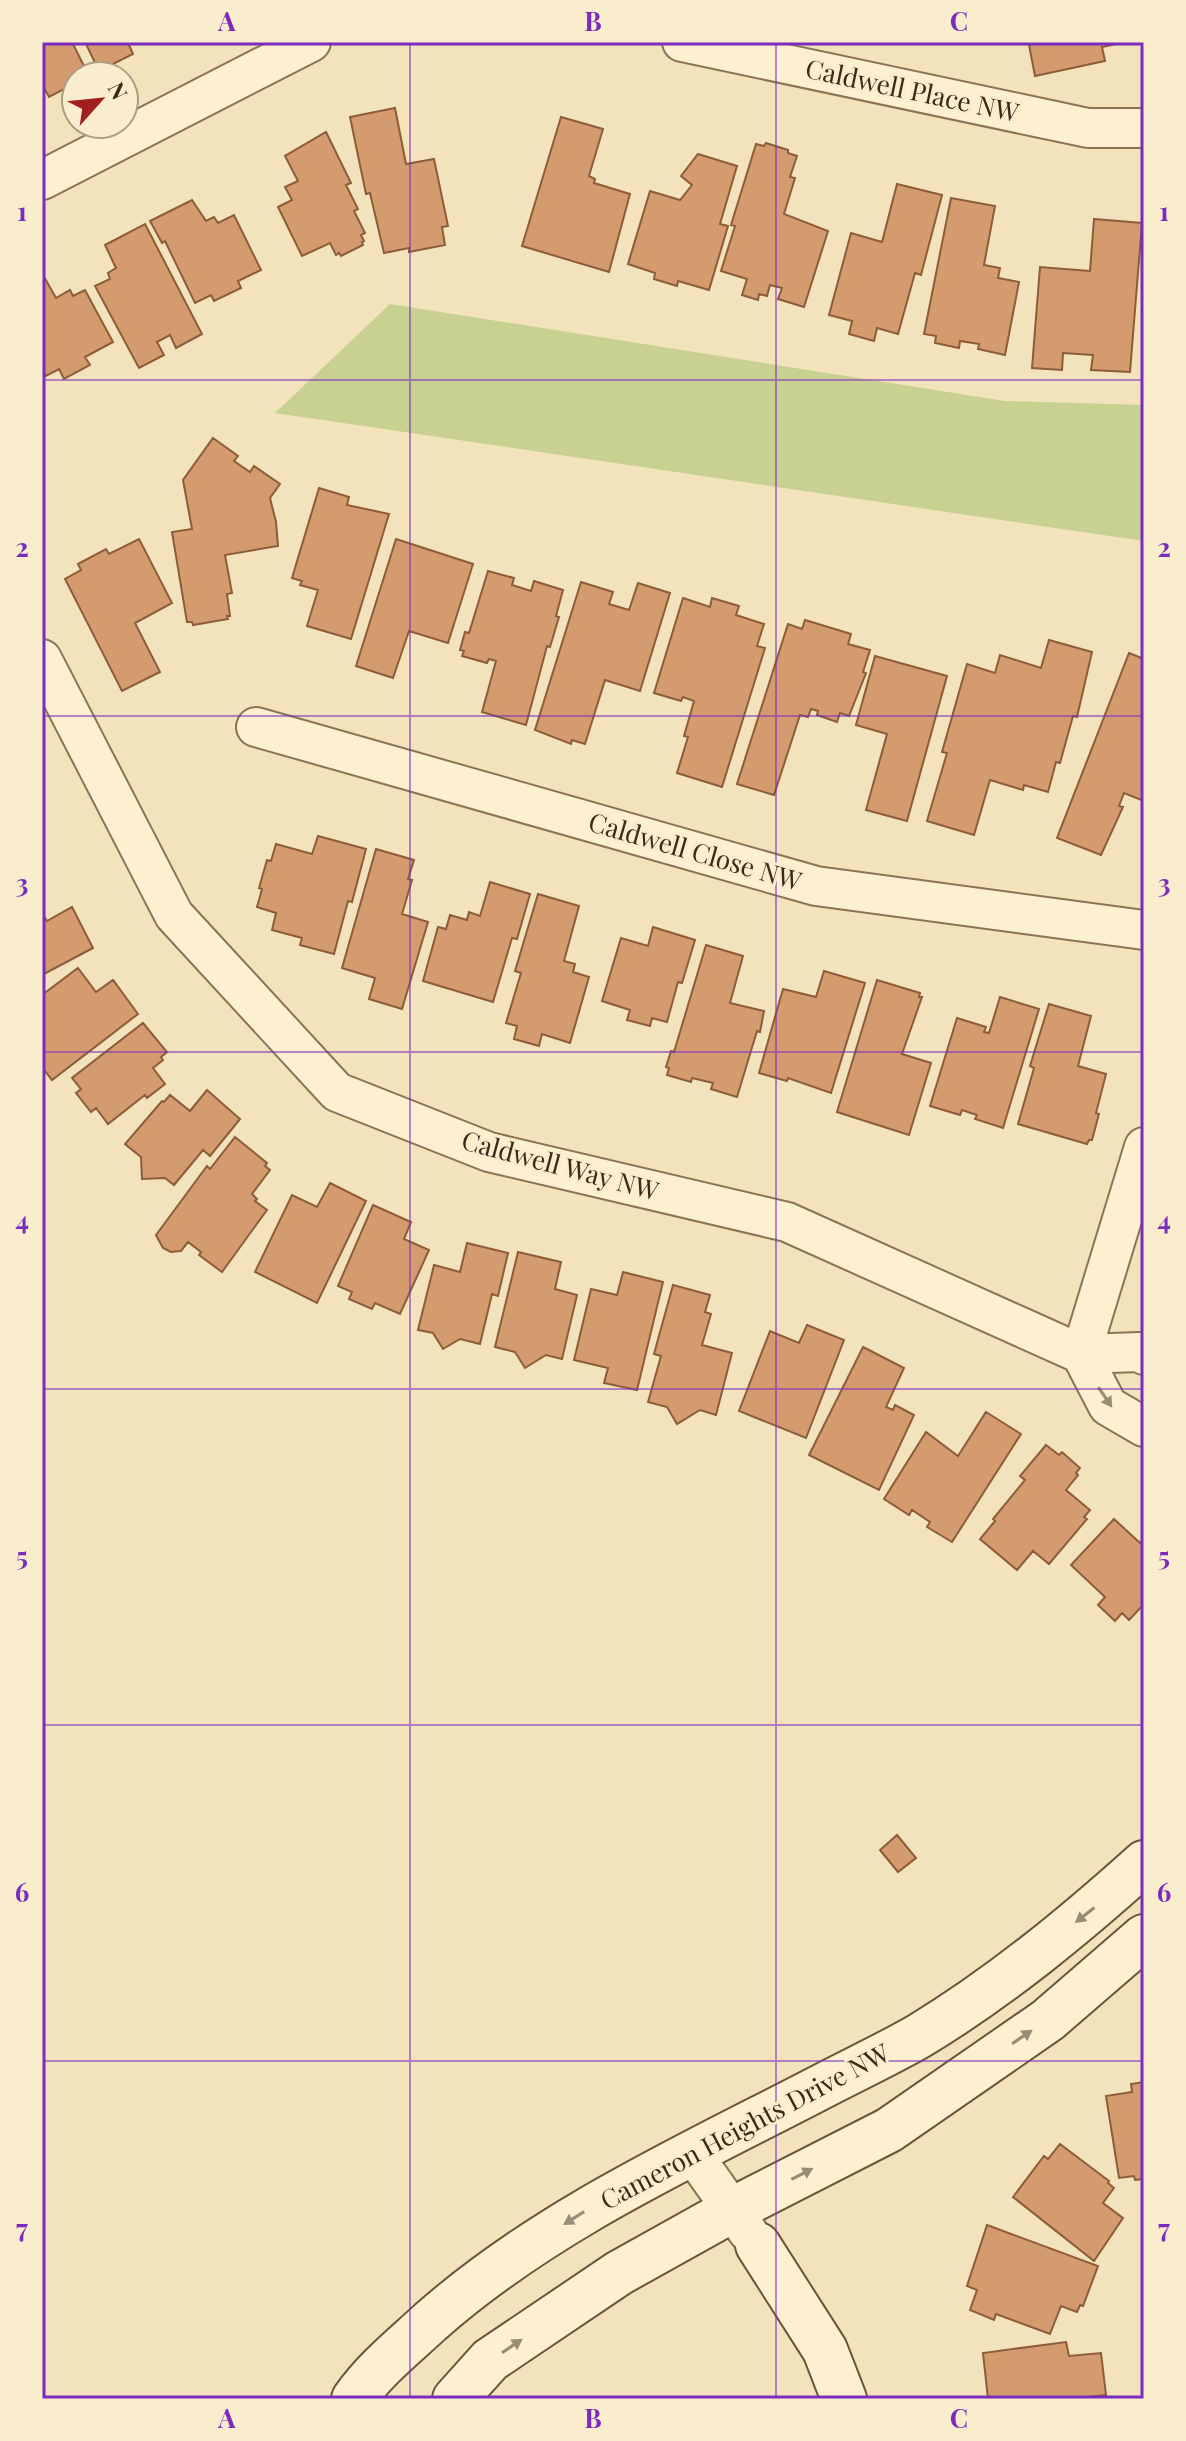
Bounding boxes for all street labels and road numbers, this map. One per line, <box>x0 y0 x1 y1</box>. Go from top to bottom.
street label: Caldwell Place NW <box>803 50 1022 129</box>
street label: Caldwell Close NW <box>585 803 806 898</box>
street label: Caldwell Way NW <box>458 1121 663 1208</box>
street label: Cameron Heights Drive NW <box>594 2034 895 2217</box>

